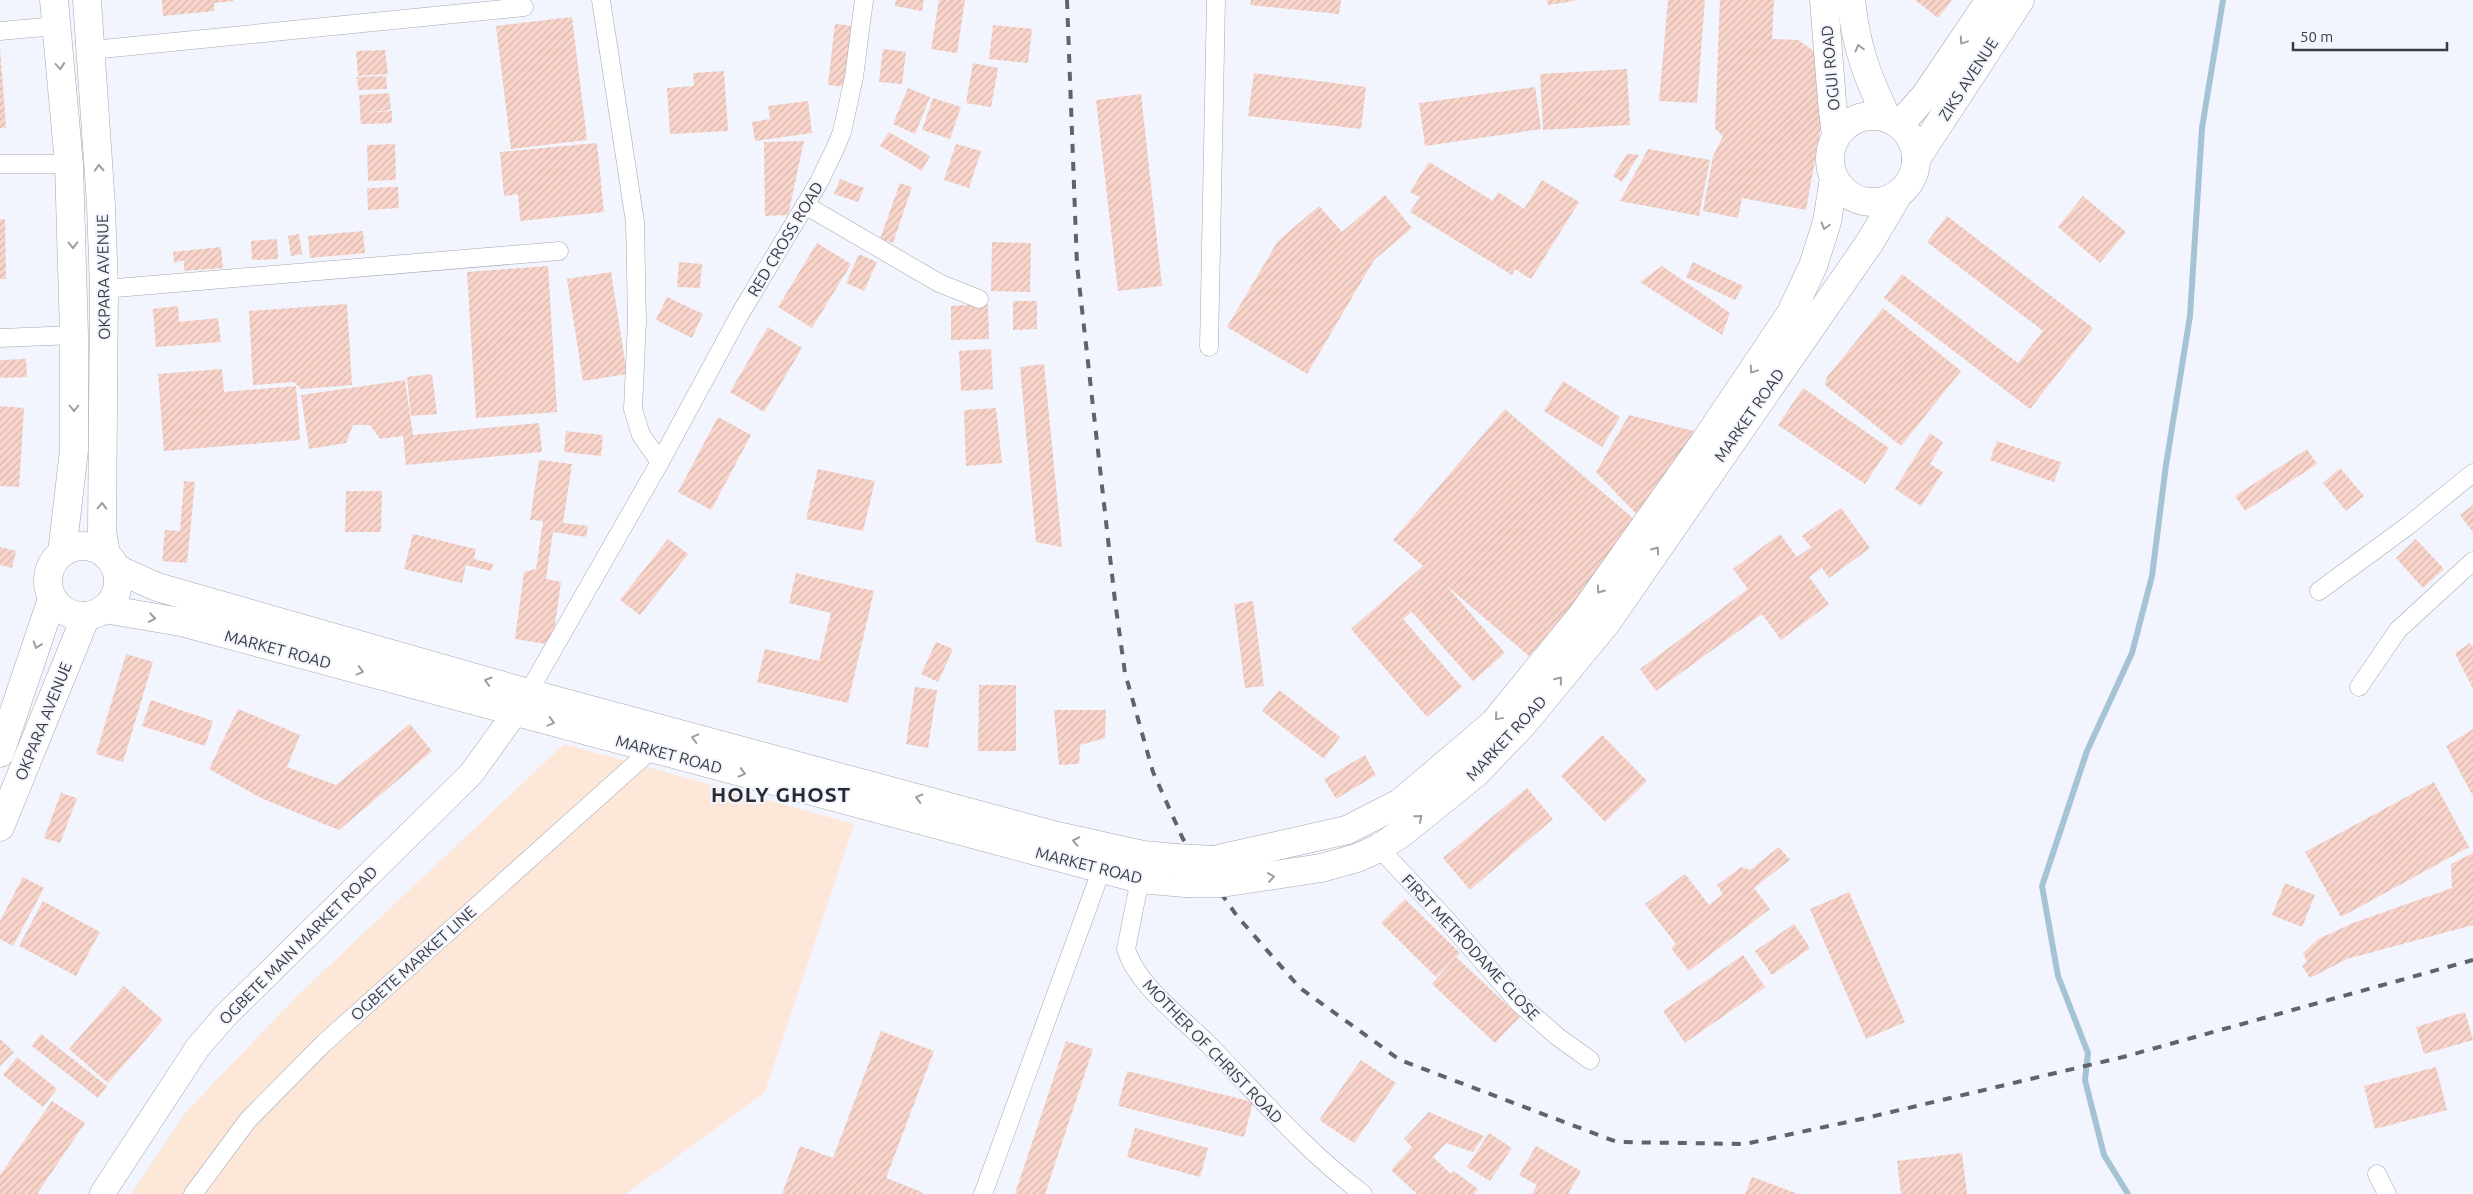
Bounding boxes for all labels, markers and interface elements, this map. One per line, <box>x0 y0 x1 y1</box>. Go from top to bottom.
scale bar <box>2293 20 2447 52</box>
street label: OGUI ROAD <box>1817 25 1843 111</box>
text: 50 m <box>2300 28 2333 45</box>
street label: ZIKS AVENUE <box>1935 34 2001 124</box>
one-way arrow <box>1960 35 1969 44</box>
one-way arrow <box>1854 44 1865 53</box>
one-way arrow <box>54 62 65 70</box>
one-way arrow <box>94 164 105 172</box>
street label: RED CROSS ROAD <box>744 178 826 300</box>
street label: OKPARA AVENUE <box>93 214 113 340</box>
one-way arrow <box>1821 222 1831 230</box>
one-way arrow <box>68 242 78 250</box>
street label: MARKET ROAD <box>1710 365 1788 465</box>
one-way arrow <box>1750 365 1759 374</box>
one-way arrow <box>69 404 79 412</box>
one-way arrow <box>97 501 107 509</box>
one-way arrow <box>1650 546 1659 556</box>
one-way arrow <box>1597 584 1606 594</box>
one-way arrow <box>148 612 157 622</box>
street label: MARKET ROAD <box>223 626 333 672</box>
one-way arrow <box>33 640 43 649</box>
street label: OKPARA AVENUE <box>11 659 75 783</box>
one-way arrow <box>356 665 365 676</box>
one-way arrow <box>484 677 492 687</box>
one-way arrow <box>1553 677 1562 686</box>
street label: MARKET ROAD <box>1462 692 1550 784</box>
one-way arrow <box>1495 711 1504 720</box>
one-way arrow <box>547 716 555 727</box>
street label: MARKET ROAD <box>614 731 724 777</box>
one-way arrow <box>691 733 700 743</box>
one-way arrow <box>737 767 746 778</box>
district label: HOLY GHOST <box>711 782 851 806</box>
one-way arrow <box>916 794 924 804</box>
one-way arrow <box>1413 816 1422 824</box>
one-way arrow <box>1072 836 1081 846</box>
street label: MARKET ROAD <box>1034 843 1144 887</box>
street label: OGBETE MAIN MARKET ROAD <box>215 862 381 1028</box>
street label: FIRST METRODAME CLOSE <box>1399 870 1543 1024</box>
one-way arrow <box>1267 872 1275 883</box>
street label: OGBETE MARKET LINE <box>347 902 479 1024</box>
street label: MOTHER OF CHRIST ROAD <box>1139 975 1287 1127</box>

